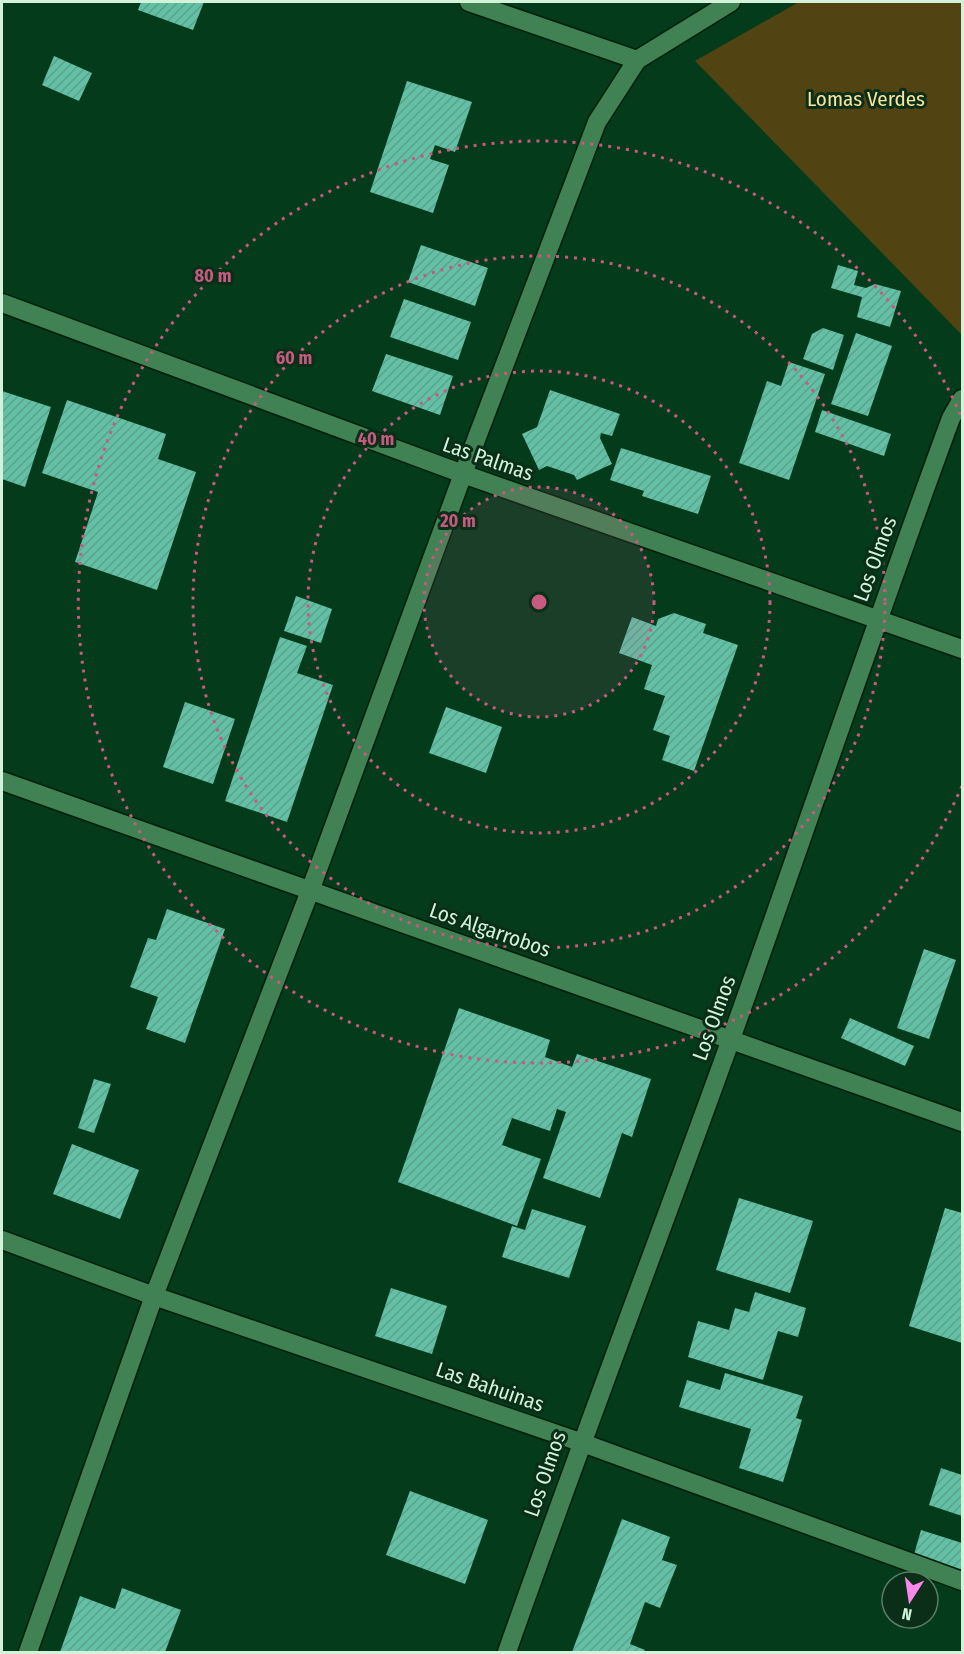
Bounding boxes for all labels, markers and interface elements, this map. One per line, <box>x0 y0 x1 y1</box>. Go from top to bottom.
park label: Lomas Verdes <box>807 86 925 112</box>
text: 80 m <box>195 265 231 287</box>
text: 60 m <box>276 347 312 369</box>
text: 40 m <box>358 428 394 450</box>
street label: Las Palmas <box>439 431 537 487</box>
text: 20 m <box>439 510 476 532</box>
street label: Los Olmos <box>848 513 902 605</box>
centre of rings <box>529 592 549 612</box>
street label: Los Algarrobos <box>426 897 554 963</box>
street label: Los Olmos <box>687 972 741 1064</box>
street label: Las Bahuinas <box>433 1356 547 1418</box>
street label: Los Olmos <box>518 1428 572 1520</box>
north arrow <box>880 1570 940 1630</box>
text: N <box>900 1604 914 1624</box>

